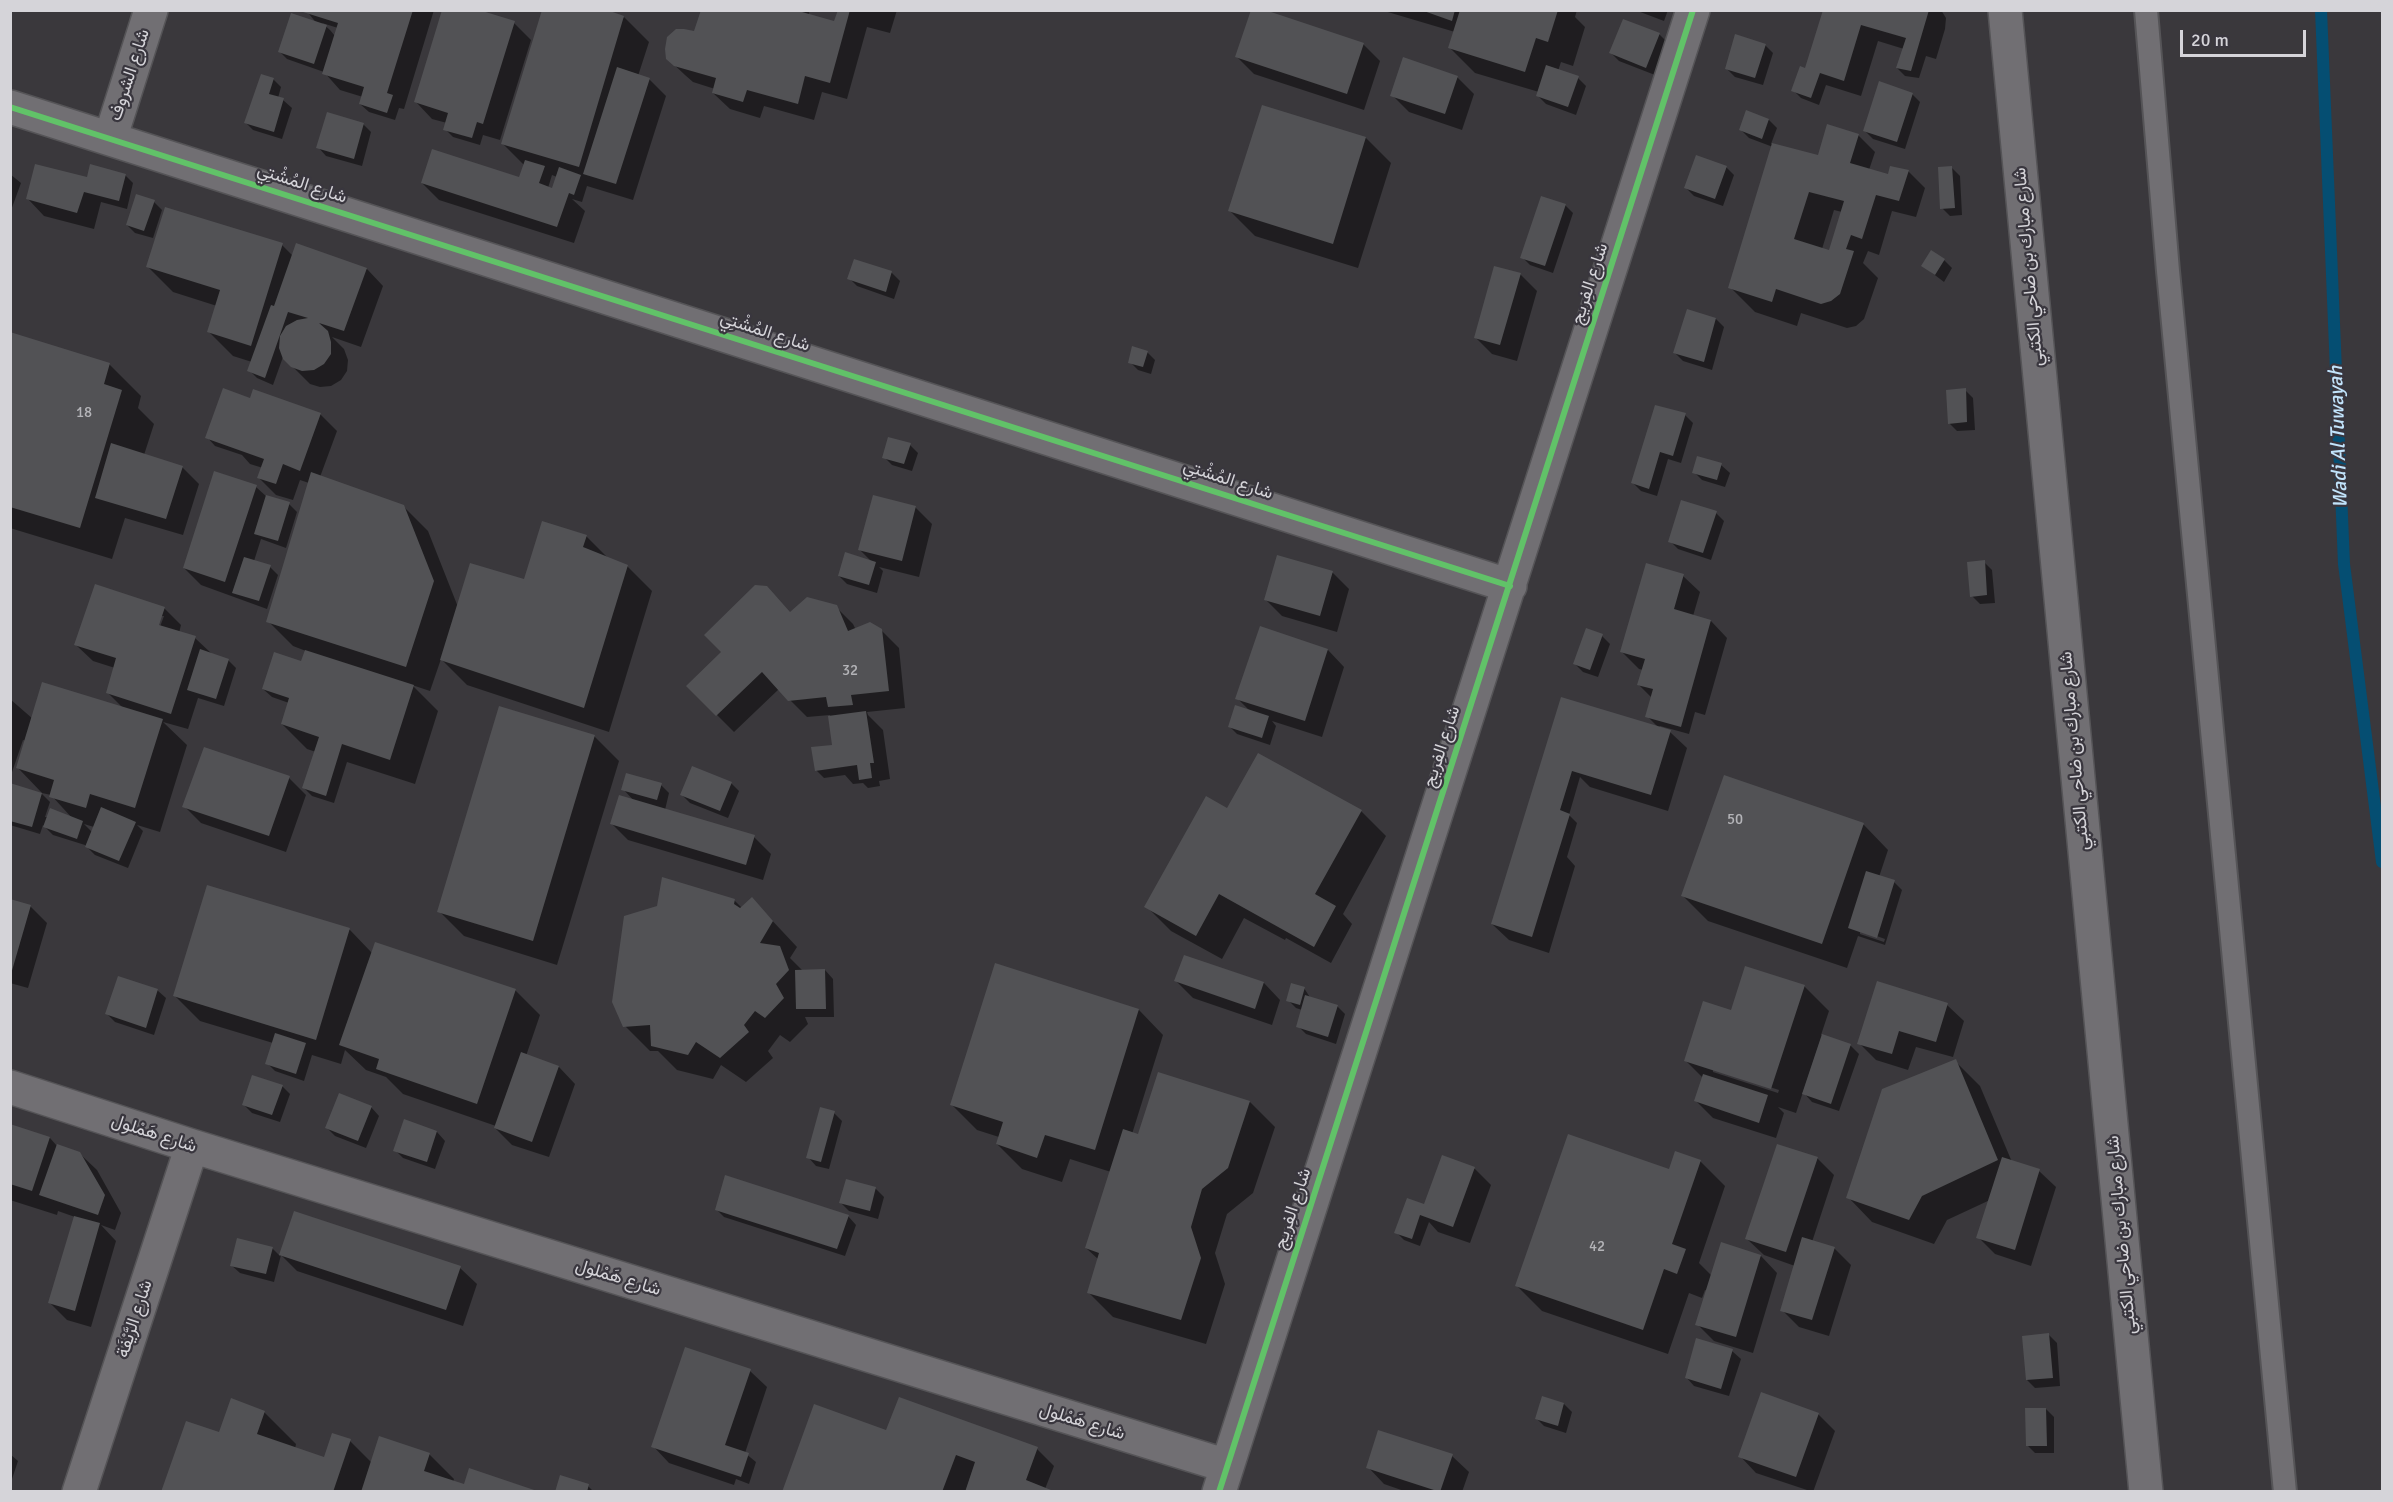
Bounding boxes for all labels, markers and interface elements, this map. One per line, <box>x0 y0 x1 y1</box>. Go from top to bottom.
scale bar <box>2183 18 2309 56</box>
street label: شارع الشروف <box>105 26 155 124</box>
text: 20 m <box>2191 29 2229 51</box>
street label: شارع المُشْتِي <box>254 159 350 209</box>
street label: شارع مبارك بن ضاحي الكتبي <box>2010 167 2048 367</box>
street label: شارع الفِريج <box>1567 241 1613 327</box>
street label: شارع المُشْتِي <box>717 307 813 357</box>
water label: Wadi Al Tuwayah <box>2325 365 2353 509</box>
house number: 18 <box>76 404 92 422</box>
street label: شارع المُشْتِي <box>1180 455 1276 505</box>
street label: شارع مبارك بن ضاحي الكتبي <box>2056 651 2094 851</box>
house number: 32 <box>842 662 858 680</box>
street label: شارع الفِريج <box>1419 704 1465 790</box>
house number: 50 <box>1727 811 1743 829</box>
street label: شارع هَمْلول <box>109 1110 199 1158</box>
street label: شارع مبارك بن ضاحي الكتبي <box>2103 1135 2141 1335</box>
street label: شارع الفِريج <box>1270 1166 1316 1252</box>
house number: 42 <box>1589 1238 1605 1256</box>
street label: شارع هَمْلول <box>573 1255 663 1301</box>
street label: شارع الرَّيْفَة <box>112 1277 158 1361</box>
street label: شارع هَمْلول <box>1037 1399 1127 1445</box>

